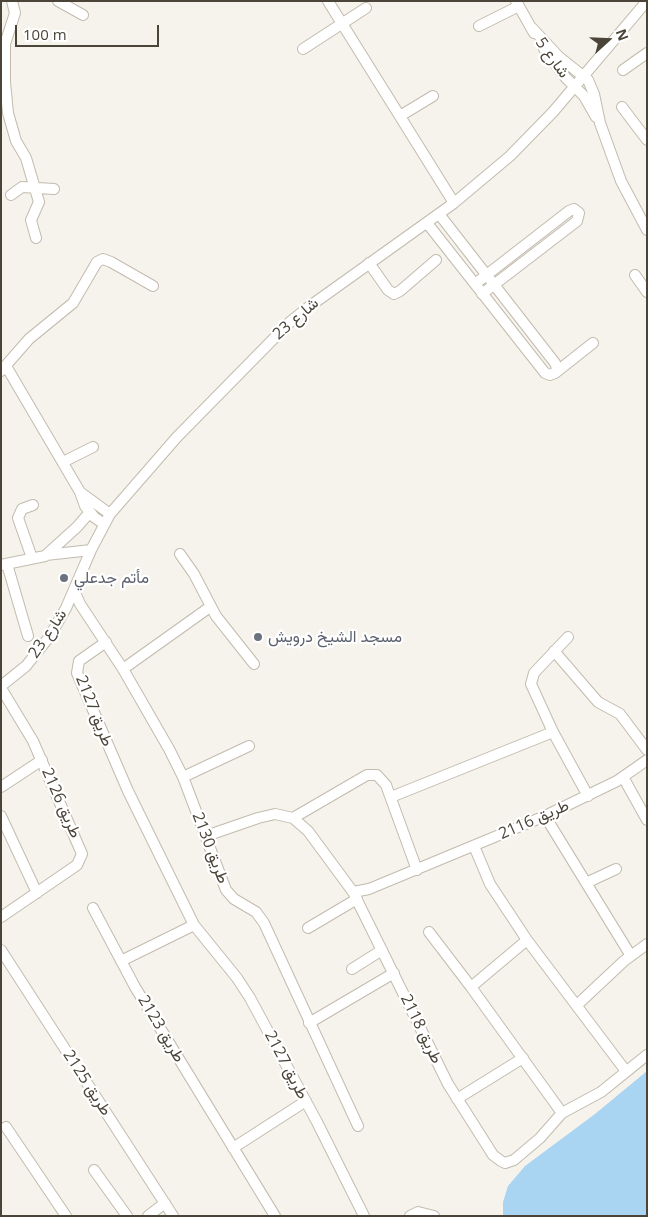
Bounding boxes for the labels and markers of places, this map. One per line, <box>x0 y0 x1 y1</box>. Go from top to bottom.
place label: مأتم جدعلي <box>74 568 149 588</box>
marker: مأتم جدعلي <box>58 572 70 584</box>
place label: مسجد الشيخ درويش <box>268 627 402 647</box>
marker: مسجد الشيخ درويش <box>252 631 264 643</box>

